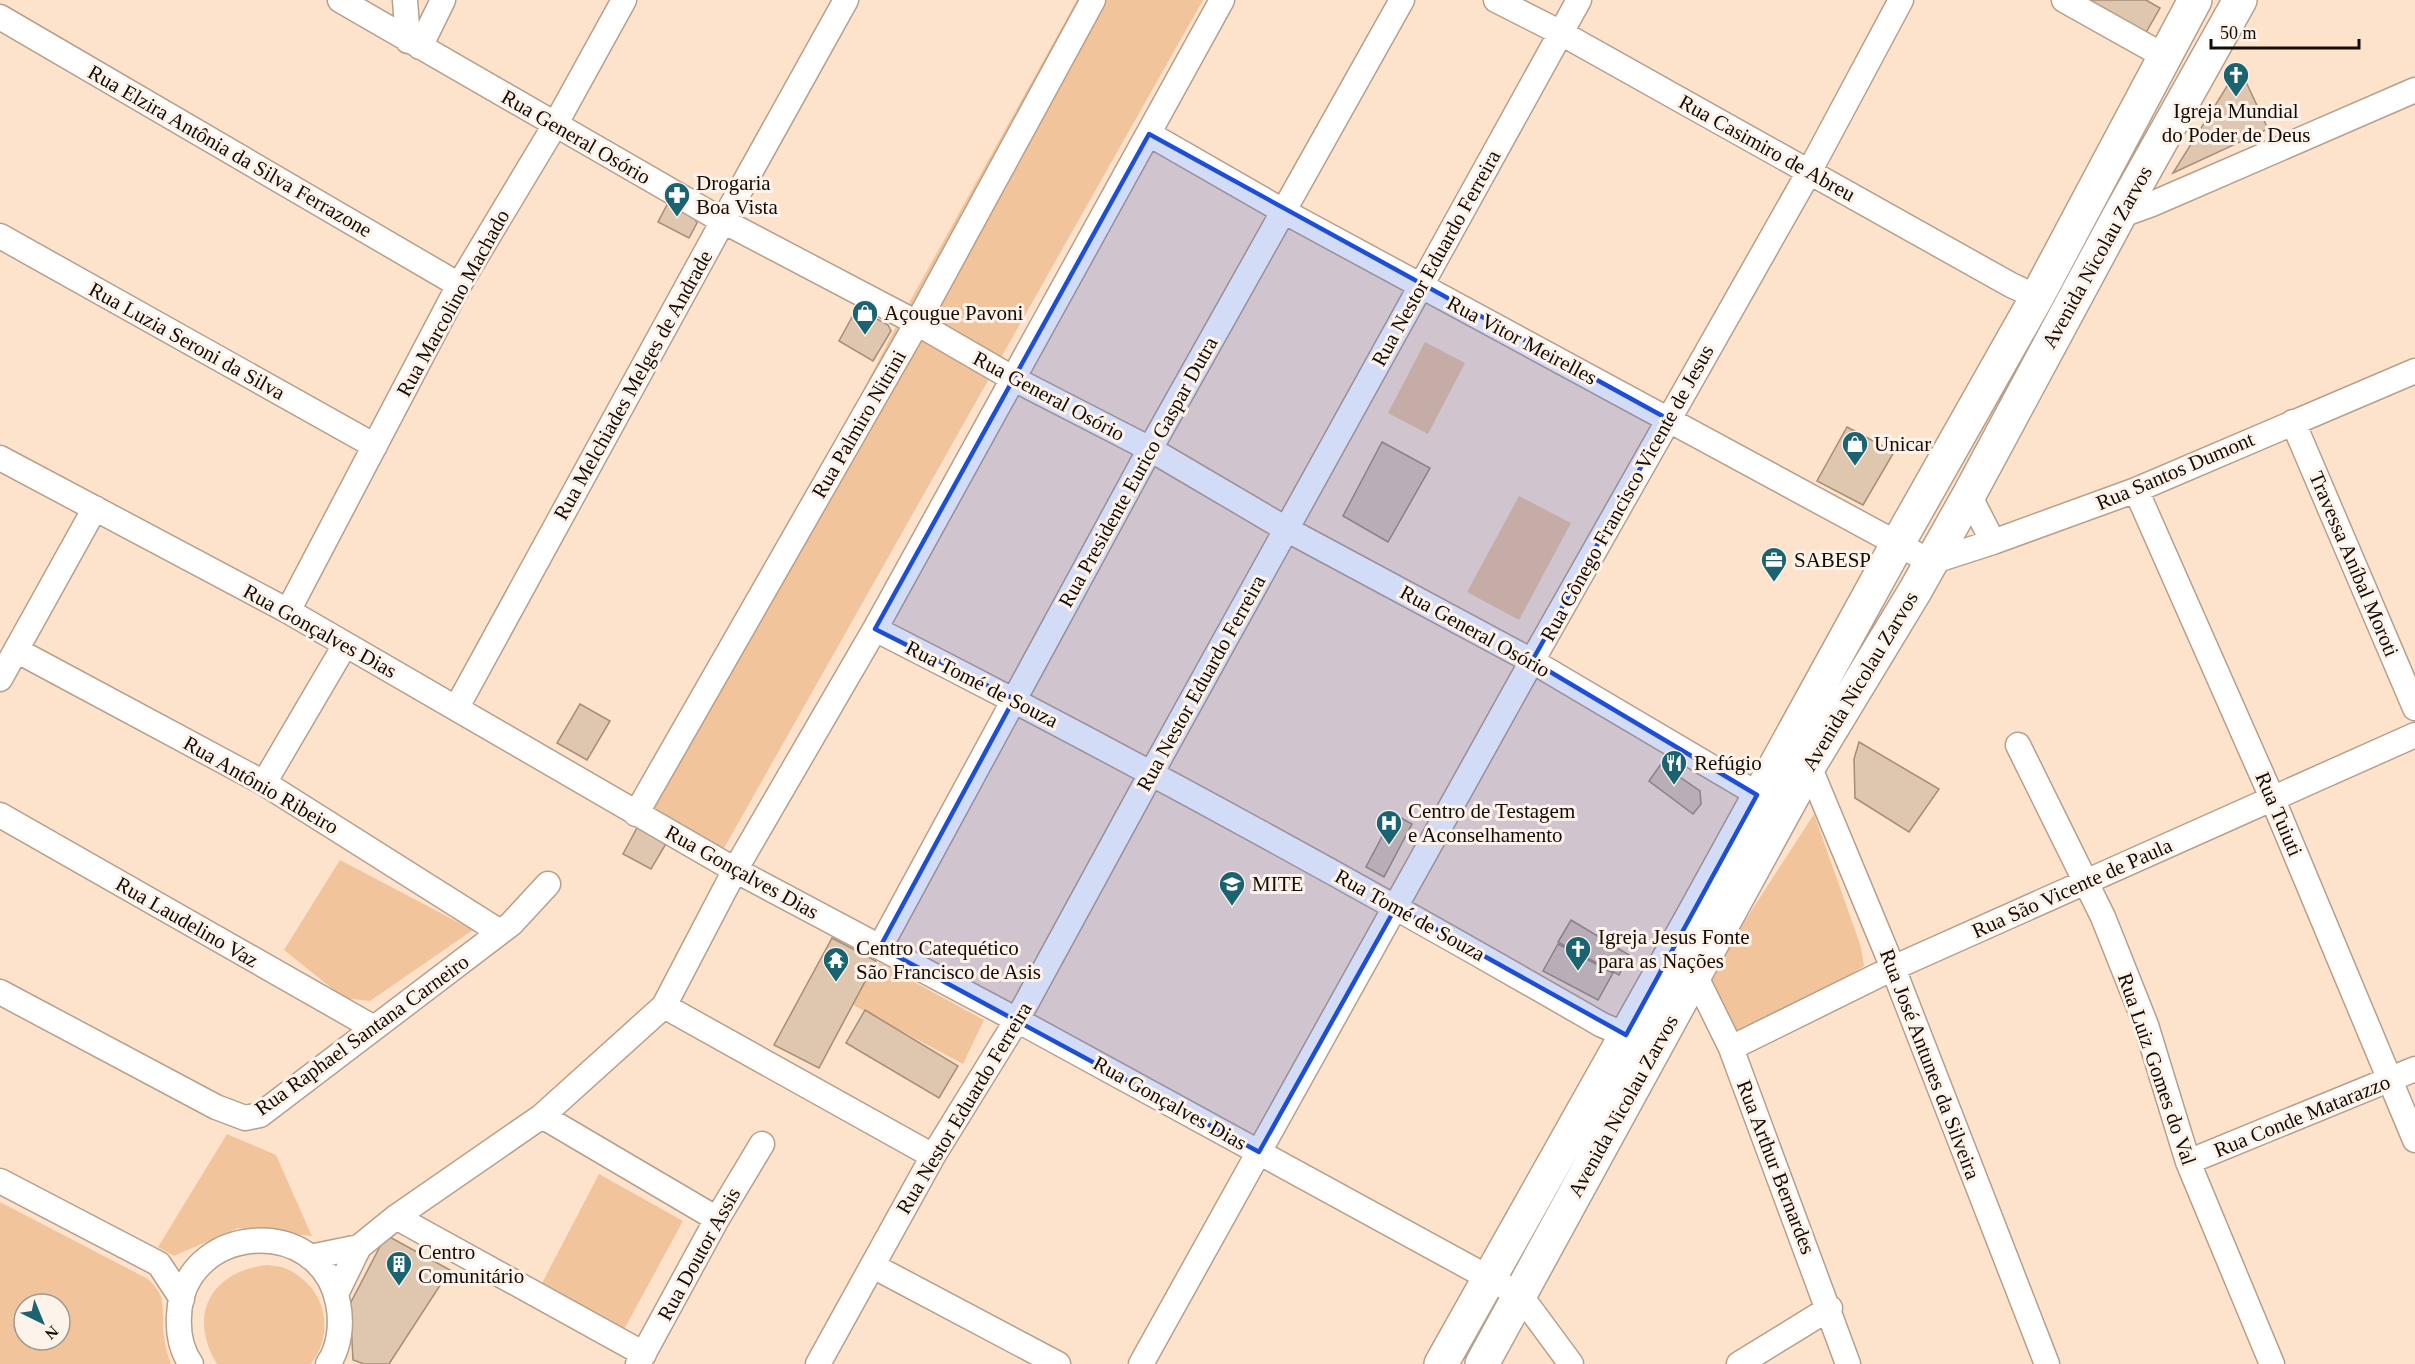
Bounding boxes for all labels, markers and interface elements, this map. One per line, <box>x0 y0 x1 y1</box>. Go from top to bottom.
scale bar <box>2211 12 2360 50</box>
text: 50 m <box>2220 23 2257 43</box>
street label: Rua Elzira Antônia da Silva Ferrazone <box>84 60 376 242</box>
church icon: Igreja Mundial do Poder de Deus <box>2221 60 2251 98</box>
street label: Rua General Osório <box>497 85 655 189</box>
street label: Rua Casimiro de Abreu <box>1675 90 1860 207</box>
place label: Igreja Mundial do Poder de Deus <box>2162 99 2310 147</box>
street label: Rua Nestor Eduardo Ferreira <box>1367 145 1506 370</box>
street label: Avenida Nicolau Zarvos <box>2037 162 2157 352</box>
place label: Drogaria Boa Vista <box>696 171 778 219</box>
pharmacy icon: Drogaria Boa Vista <box>662 180 692 218</box>
street label: Rua Marcolino Machado <box>392 205 514 401</box>
street label: Rua Melchiades Melges de Andrade <box>549 246 717 524</box>
street label: Rua Luzia Seroni da Silva <box>85 277 290 405</box>
street label: Rua Vitor Meirelles <box>1443 290 1601 390</box>
shop icon: Açougue Pavoni <box>850 298 880 336</box>
place label: Açougue Pavoni <box>884 301 1024 325</box>
street label: Rua Presidente Eurico Gaspar Dutra <box>1053 332 1223 611</box>
street label: Rua Cônego Francisco Vicente de Jesus <box>1535 341 1719 645</box>
street label: Rua Palmiro Nitrini <box>807 346 911 502</box>
street label: Rua General Osório <box>969 346 1129 446</box>
street label: Rua Santos Dumont <box>2092 427 2258 515</box>
shop icon: Unicar <box>1840 429 1870 467</box>
place label: Unicar <box>1874 432 1931 456</box>
street label: Travessa Aníbal Moroti <box>2304 468 2404 660</box>
office icon: SABESP <box>1759 545 1789 583</box>
place label: SABESP <box>1794 548 1871 572</box>
street label: Rua Nestor Eduardo Ferreira <box>1132 570 1271 795</box>
street label: Rua Gonçalves Dias <box>239 579 401 683</box>
street label: Rua General Osório <box>1396 580 1554 682</box>
street label: Avenida Nicolau Zarvos <box>1797 587 1923 775</box>
street label: Rua Tomé de Souza <box>902 635 1063 733</box>
street label: Rua Antônio Ribeiro <box>179 731 343 839</box>
restaurant icon: Refúgio <box>1659 748 1689 786</box>
place label: Refúgio <box>1694 751 1762 775</box>
street label: Rua Tuiuti <box>2251 768 2308 860</box>
place label: Centro de Testagem e Aconselhamento <box>1408 799 1575 847</box>
hospital icon: Centro de Testagem e Aconselhamento <box>1374 808 1404 846</box>
street label: Rua Gonçalves Dias <box>661 820 823 924</box>
street label: Rua São Vicente de Paula <box>1968 833 2176 943</box>
street label: Rua Tomé de Souza <box>1331 864 1490 967</box>
school or university icon: MITE <box>1217 869 1247 907</box>
street label: Rua Laudelino Vaz <box>111 871 263 973</box>
place label: MITE <box>1252 872 1303 896</box>
place label: Igreja Jesus Fonte para as Nações <box>1598 925 1750 973</box>
church icon: Igreja Jesus Fonte para as Nações <box>1563 934 1593 972</box>
place label: Centro Catequético São Francisco de Asis <box>856 936 1041 984</box>
temple icon: Centro Catequético São Francisco de Asis <box>821 945 851 983</box>
street label: Rua José Antunes da Silveira <box>1875 945 1985 1183</box>
street label: Rua Raphael Santana Carneiro <box>250 949 474 1121</box>
street label: Rua Luiz Gomes do Val <box>2113 970 2201 1168</box>
street label: Rua Nestor Eduardo Ferreira <box>891 997 1037 1218</box>
street label: Avenida Nicolau Zarvos <box>1563 1011 1683 1201</box>
street label: Rua Gonçalves Dias <box>1089 1051 1251 1155</box>
street label: Rua Conde Matarazzo <box>2210 1070 2394 1162</box>
street label: Rua Arthur Bernardes <box>1732 1077 1820 1257</box>
street label: Rua Doutor Assis <box>653 1183 745 1325</box>
place label: Centro Comunitário <box>418 1240 524 1288</box>
building icon: Centro Comunitário <box>384 1249 414 1287</box>
north arrow <box>12 1292 72 1352</box>
text: N <box>42 1322 62 1343</box>

